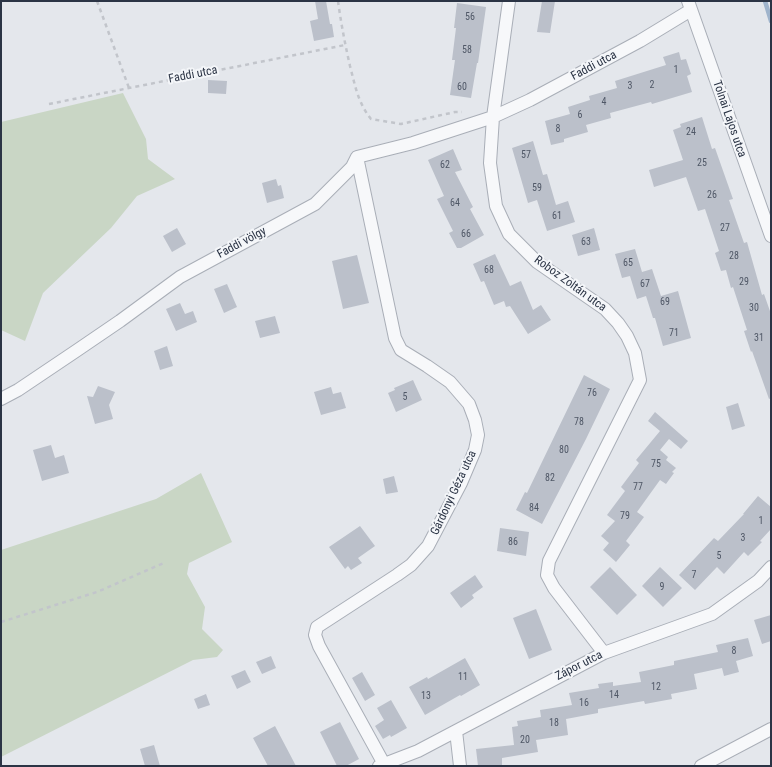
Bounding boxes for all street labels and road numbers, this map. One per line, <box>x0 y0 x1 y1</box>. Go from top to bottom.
street label: Faddi utca <box>569 48 619 84</box>
street label: Faddi utca <box>167 63 219 87</box>
street label: Tolnai Lajos utca <box>709 79 749 159</box>
street label: Faddi völgy <box>215 224 269 262</box>
street label: Roboz Zoltán utca <box>531 253 609 315</box>
street label: Gárdonyi Géza utca <box>428 448 480 538</box>
street label: Zápor utca <box>553 648 605 684</box>

